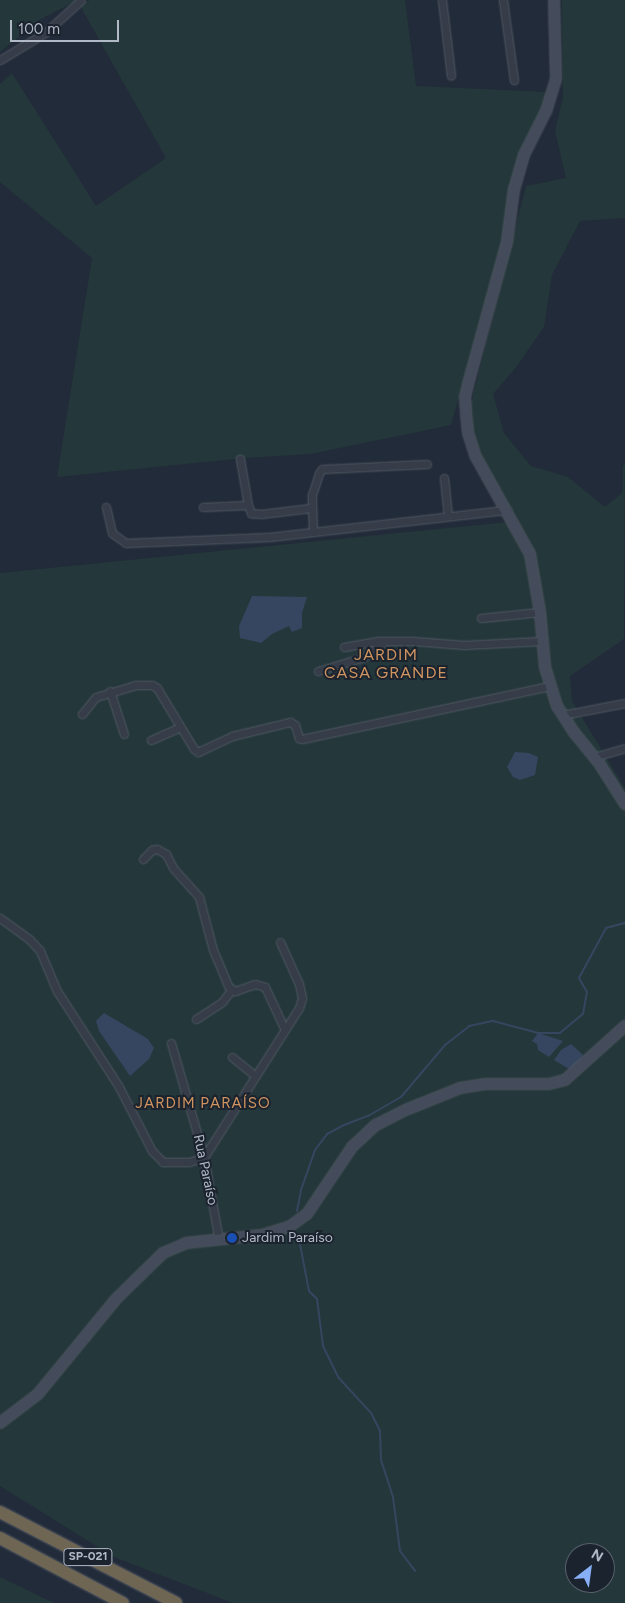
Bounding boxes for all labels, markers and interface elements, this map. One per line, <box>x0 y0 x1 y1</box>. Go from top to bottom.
scale bar <box>12 10 121 42</box>
text: 100 m <box>18 20 60 38</box>
district label: JARDIM CASA GRANDE <box>323 645 449 683</box>
district label: JARDIM PARAÍSO <box>134 1095 272 1113</box>
street label: Rua Paraíso <box>189 1133 221 1207</box>
place label: Jardim Paraíso <box>242 1230 333 1246</box>
marker: Jardim Paraíso <box>226 1232 238 1244</box>
north arrow <box>565 1543 615 1593</box>
text: N <box>588 1545 606 1566</box>
road number: SP-021 <box>63 1548 113 1566</box>

